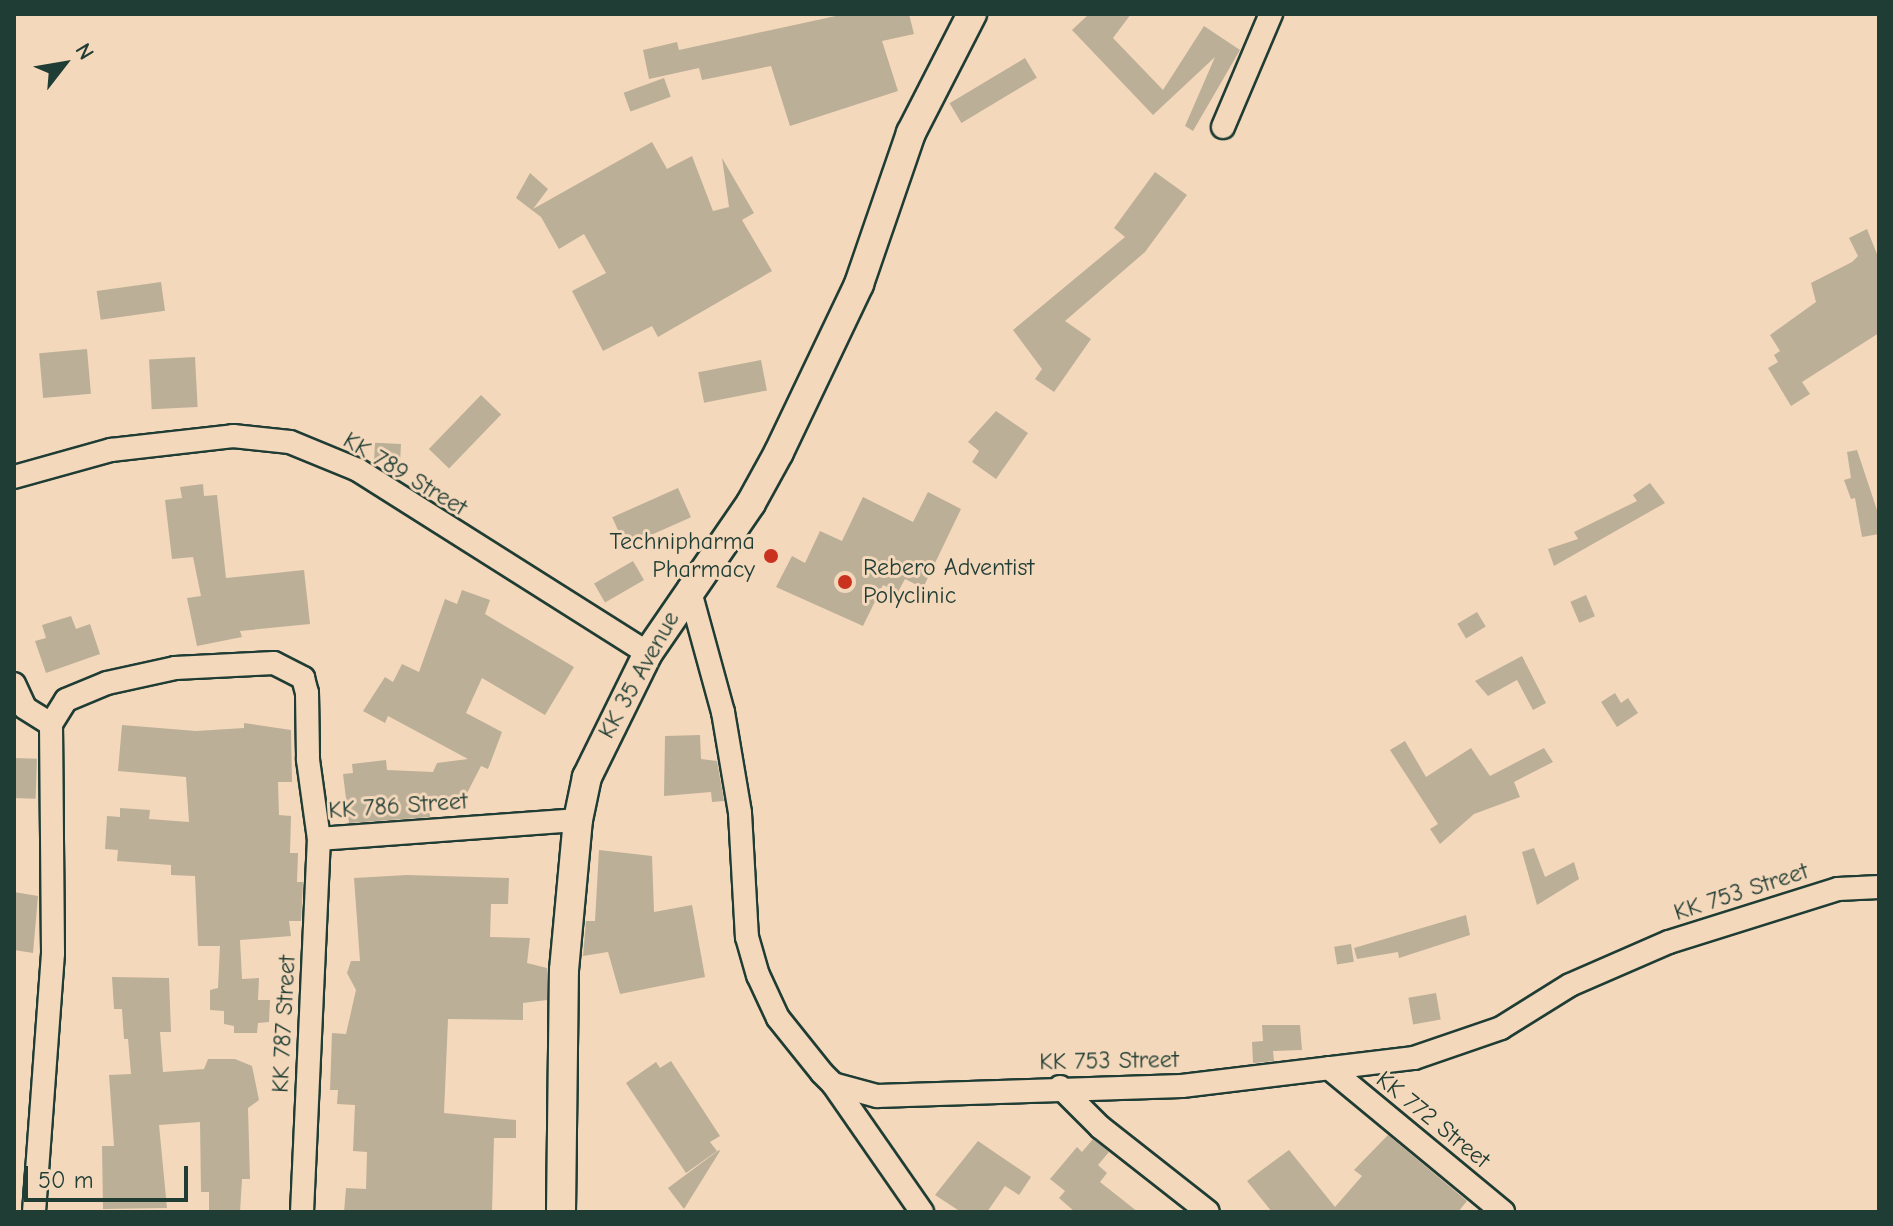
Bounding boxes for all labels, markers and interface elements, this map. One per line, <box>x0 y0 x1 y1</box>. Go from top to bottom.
north arrow <box>24 24 104 104</box>
text: N <box>70 39 99 64</box>
street label: KK 789 Street <box>338 426 472 522</box>
place label: Technipharma Pharmacy <box>609 528 755 584</box>
marker: Technipharma Pharmacy <box>762 547 780 565</box>
place label: Rebero Adventist Polyclinic <box>863 554 1034 610</box>
marker: Rebero Adventist Polyclinic <box>834 571 856 593</box>
street label: KK 35 Avenue <box>592 606 686 744</box>
street label: KK 786 Street <box>327 787 469 825</box>
street label: KK 753 Street <box>1670 857 1812 927</box>
street label: KK 787 Street <box>266 954 302 1094</box>
street label: KK 753 Street <box>1039 1045 1179 1077</box>
street label: KK 772 Street <box>1370 1065 1496 1175</box>
scale bar <box>28 1150 192 1200</box>
text: 50 m <box>38 1166 94 1194</box>

